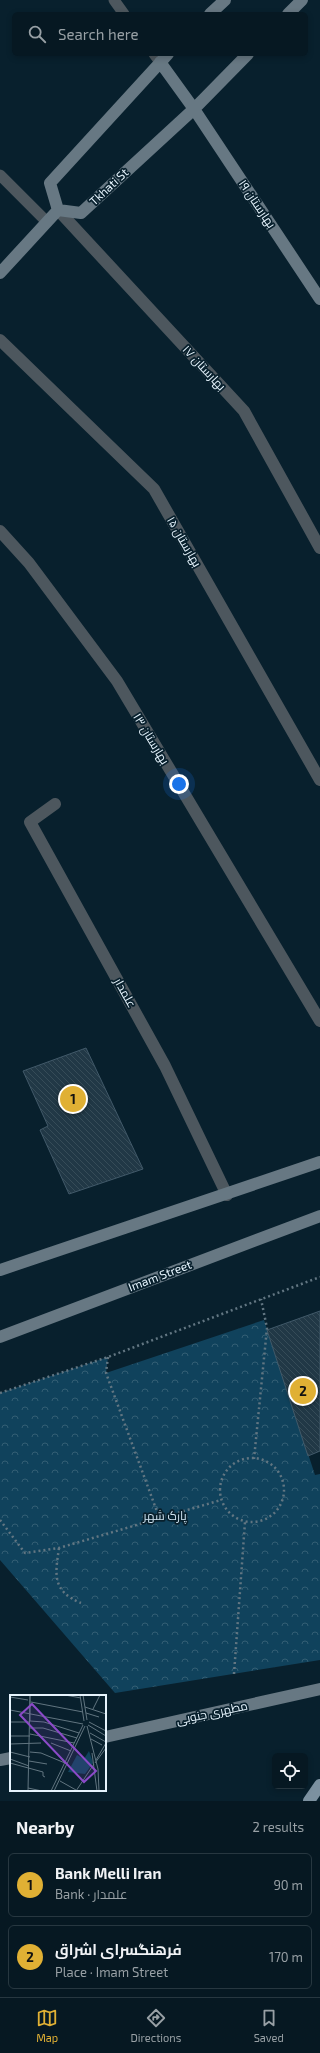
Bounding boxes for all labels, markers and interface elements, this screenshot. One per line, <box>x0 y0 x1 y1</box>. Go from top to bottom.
search box <box>12 12 308 56</box>
icon: search <box>26 23 48 45</box>
text: Search here <box>58 25 139 43</box>
street label: Tkhati St <box>86 164 131 208</box>
street label: بهارستان ۱۹ <box>236 177 279 231</box>
street label: بهارستان ۱۷ <box>180 342 229 394</box>
street label: بهارستان ۱۵ <box>164 514 205 570</box>
street label: بهارستان ۱۳ <box>130 710 173 767</box>
your location <box>169 774 189 794</box>
street label: علمدار <box>111 974 140 1010</box>
pin: 1 <box>60 1084 86 1114</box>
street label: Imam Street <box>126 1256 194 1294</box>
pin: 2 <box>290 1376 316 1406</box>
park label: پارک شهر <box>142 1508 188 1525</box>
inset map <box>10 1695 106 1791</box>
street label: مطهری جنوبی <box>175 1698 249 1727</box>
map controls <box>272 1753 308 1789</box>
button: locate <box>272 1753 308 1789</box>
text: Nearby <box>16 1817 74 1837</box>
text: 2 results <box>252 1819 304 1835</box>
text: Bank Melli Iran <box>55 1864 161 1882</box>
text: 1 <box>27 1877 33 1893</box>
text: 90 m <box>273 1877 303 1893</box>
text: Bank · علمدار <box>55 1886 127 1902</box>
text: فرهنگسرای اشراق <box>55 1940 182 1958</box>
text: 2 <box>26 1949 34 1965</box>
text: 170 m <box>269 1949 303 1965</box>
text: Place · Imam Street <box>55 1964 168 1980</box>
tab: Map <box>36 2007 58 2044</box>
tab: Directions <box>131 2007 181 2044</box>
tab: Saved <box>254 2007 284 2044</box>

